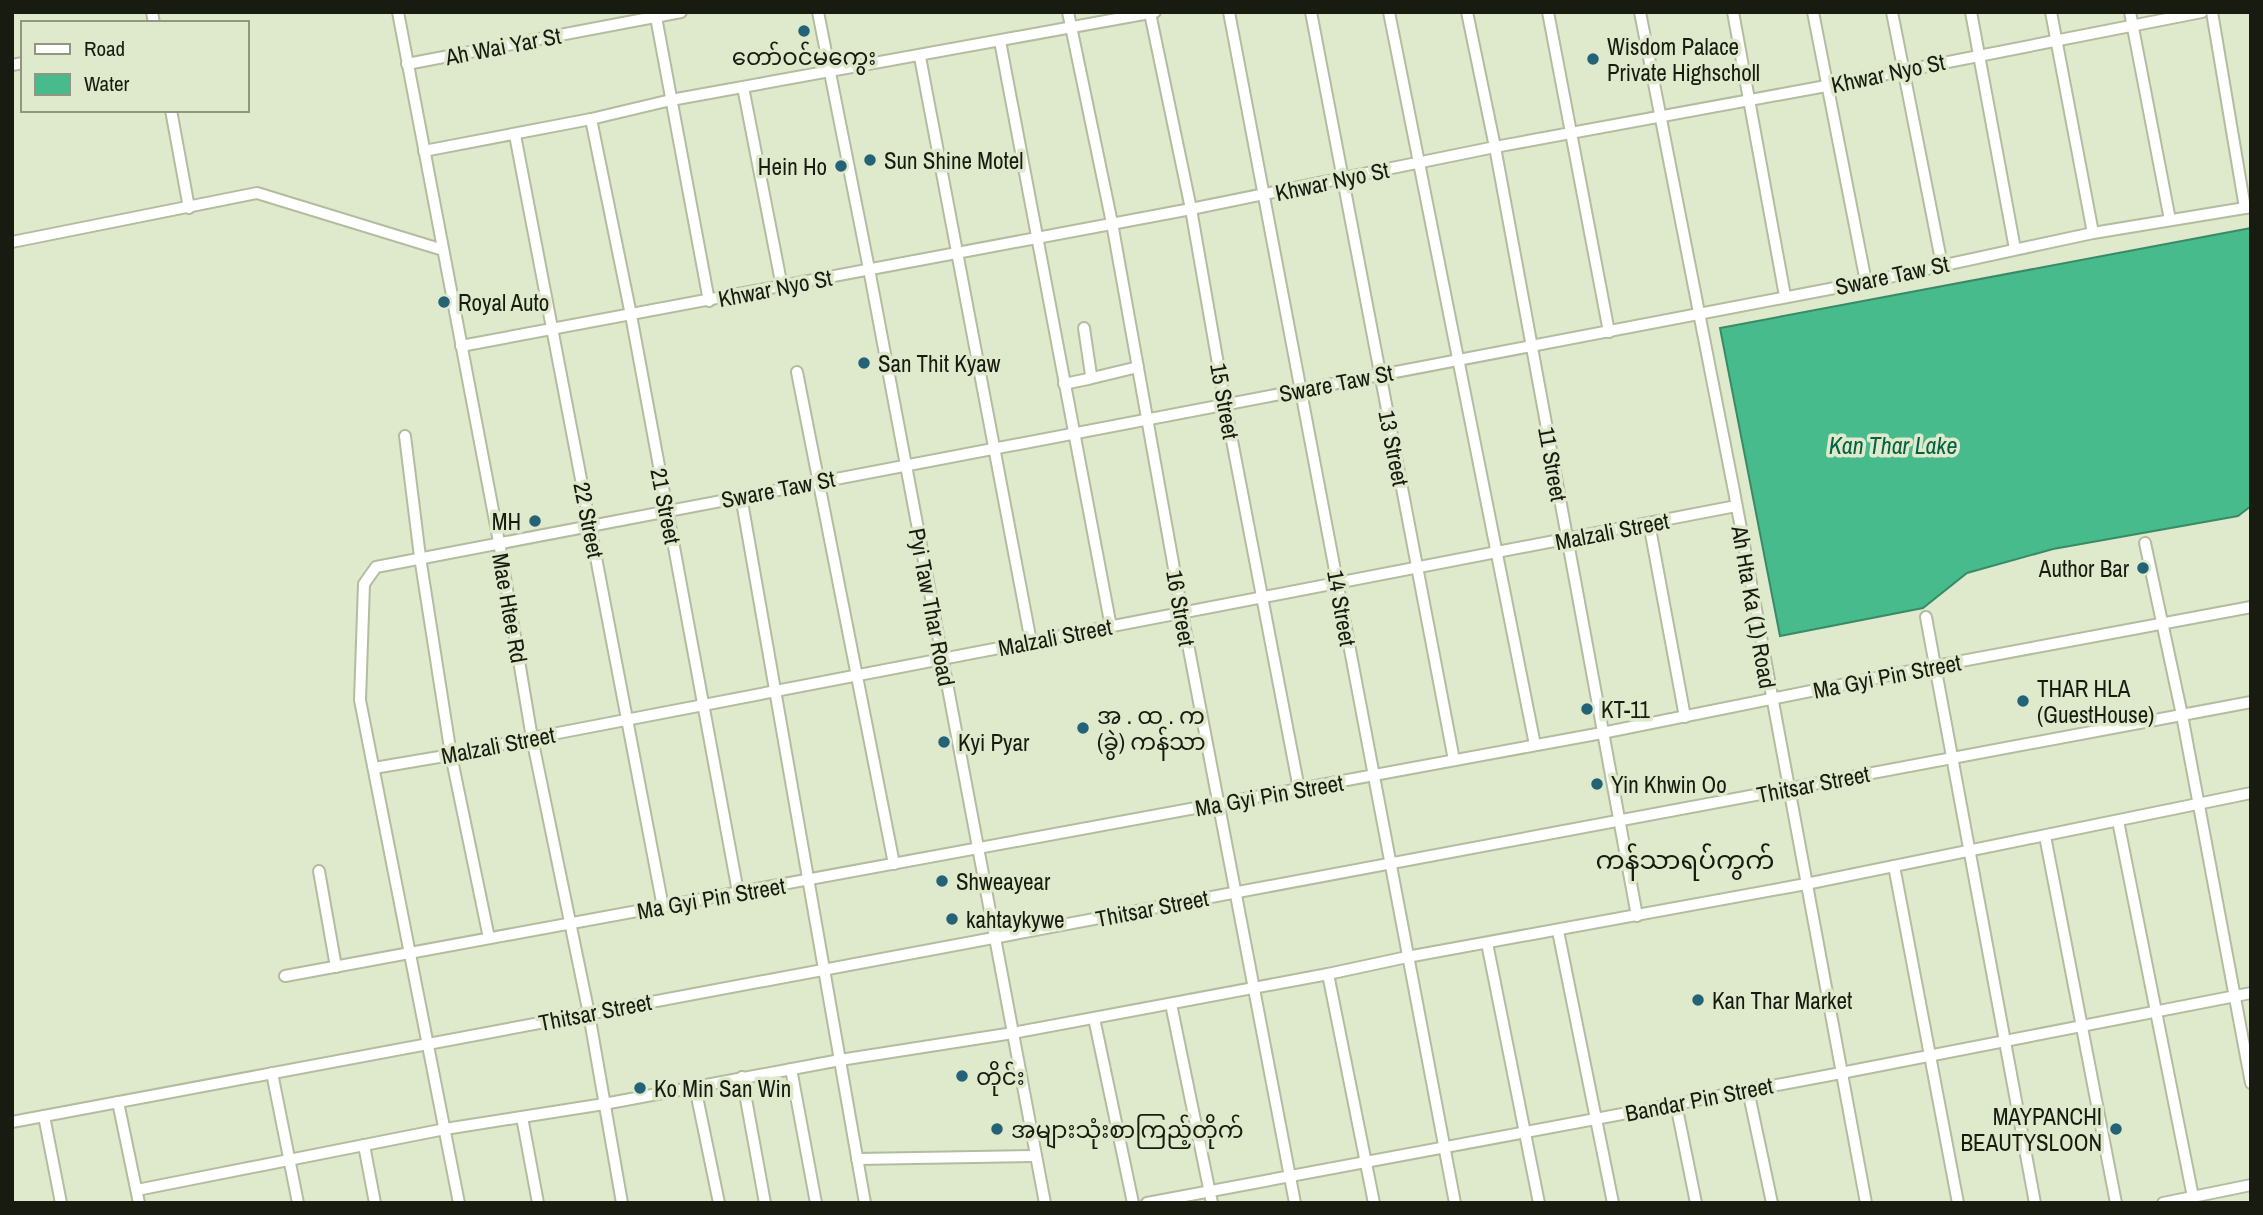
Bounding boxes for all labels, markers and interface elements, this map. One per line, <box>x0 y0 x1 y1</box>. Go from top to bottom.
street label: Ah Wai Yar St <box>442 20 563 73</box>
legend <box>21 21 248 112</box>
marker: တော်ဝင်မကွေး <box>796 23 812 39</box>
place label: Wisdom Palace Private Highscholl <box>1607 31 1760 88</box>
text: Road <box>84 34 125 63</box>
place label: တော်ဝင်မကွေး <box>732 41 876 75</box>
street label: Khwar Nyo St <box>1828 46 1948 100</box>
marker: Wisdom Palace Private Highscholl <box>1585 51 1601 67</box>
text: Water <box>84 69 130 98</box>
place label: Sun Shine Motel <box>884 145 1023 176</box>
place label: Hein Ho <box>758 151 827 182</box>
marker: Sun Shine Motel <box>862 152 878 168</box>
street label: Khwar Nyo St <box>1272 154 1392 208</box>
marker: Hein Ho <box>833 158 849 174</box>
street label: Sware Taw St <box>1832 248 1952 302</box>
street label: Khwar Nyo St <box>715 262 835 314</box>
place label: Royal Auto <box>458 287 549 318</box>
marker: Royal Auto <box>436 294 452 310</box>
place label: San Thit Kyaw <box>878 348 1001 379</box>
marker: San Thit Kyaw <box>856 355 872 371</box>
street label: Sware Taw St <box>1276 357 1396 409</box>
street label: 15 Street <box>1203 361 1247 441</box>
street label: 13 Street <box>1371 407 1417 489</box>
street label: 11 Street <box>1531 424 1575 504</box>
water label: Kan Thar Lake <box>1829 429 1957 461</box>
street label: Sware Taw St <box>718 463 838 515</box>
street label: 21 Street <box>643 465 689 547</box>
street label: 22 Street <box>566 479 612 561</box>
street label: Malzali Street <box>1552 505 1672 557</box>
place label: MH <box>492 506 521 537</box>
marker: MH <box>527 513 543 529</box>
street label: Ah Hta Ka (1) Road <box>1724 522 1784 691</box>
street label: Pyi Taw Thar Road <box>902 525 962 689</box>
street label: Mae Htee Rd <box>485 551 535 665</box>
place label: Author Bar <box>2038 553 2130 584</box>
marker: Author Bar <box>2135 560 2151 576</box>
street label: 16 Street <box>1159 568 1203 648</box>
street label: 14 Street <box>1320 568 1364 648</box>
street label: Malzali Street <box>995 611 1115 663</box>
street label: Ma Gyi Pin Street <box>1810 646 1964 706</box>
place label: THAR HLA (GuestHouse) <box>2037 673 2154 730</box>
marker: THAR HLA (GuestHouse) <box>2015 693 2031 709</box>
place label: KT-11 <box>1601 694 1650 725</box>
place label: အ . ထ . က (ခွဲ) ကန်သာ <box>1097 700 1206 761</box>
marker: KT-11 <box>1579 701 1595 717</box>
street label: Malzali Street <box>438 719 558 771</box>
marker: အ . ထ . က (ခွဲ) ကန်သာ <box>1075 720 1091 736</box>
place label: Kyi Pyar <box>958 727 1030 758</box>
marker: Kyi Pyar <box>936 734 952 750</box>
street label: Thitsar Street <box>1754 758 1872 810</box>
street label: Ma Gyi Pin Street <box>1192 767 1346 823</box>
place label: Yin Khwin Oo <box>1611 769 1727 800</box>
marker: Yin Khwin Oo <box>1589 776 1605 792</box>
district label: ကန်သာရပ်ကွက် <box>1595 842 1775 881</box>
place label: Shweayear <box>956 866 1051 897</box>
street label: Ma Gyi Pin Street <box>634 870 788 926</box>
marker: Shweayear <box>934 873 950 889</box>
street label: Thitsar Street <box>1093 882 1211 934</box>
place label: kahtaykywe <box>966 904 1065 935</box>
marker: kahtaykywe <box>944 911 960 927</box>
place label: Kan Thar Market <box>1712 985 1852 1016</box>
street label: Thitsar Street <box>536 986 654 1038</box>
marker: Kan Thar Market <box>1690 992 1706 1008</box>
place label: တိုင်း <box>976 1061 1025 1096</box>
marker: တိုင်း <box>954 1068 970 1084</box>
street label: Bandar Pin Street <box>1622 1069 1776 1129</box>
place label: Ko Min San Win <box>654 1073 791 1104</box>
marker: Ko Min San Win <box>632 1080 648 1096</box>
place label: MAYPANCHI BEAUTYSLOON <box>1961 1101 2102 1158</box>
place label: အများသုံးစာကြည့်တိုက် <box>1011 1114 1244 1149</box>
marker: အများသုံးစာကြည့်တိုက် <box>989 1121 1005 1137</box>
marker: MAYPANCHI BEAUTYSLOON <box>2108 1121 2124 1137</box>

